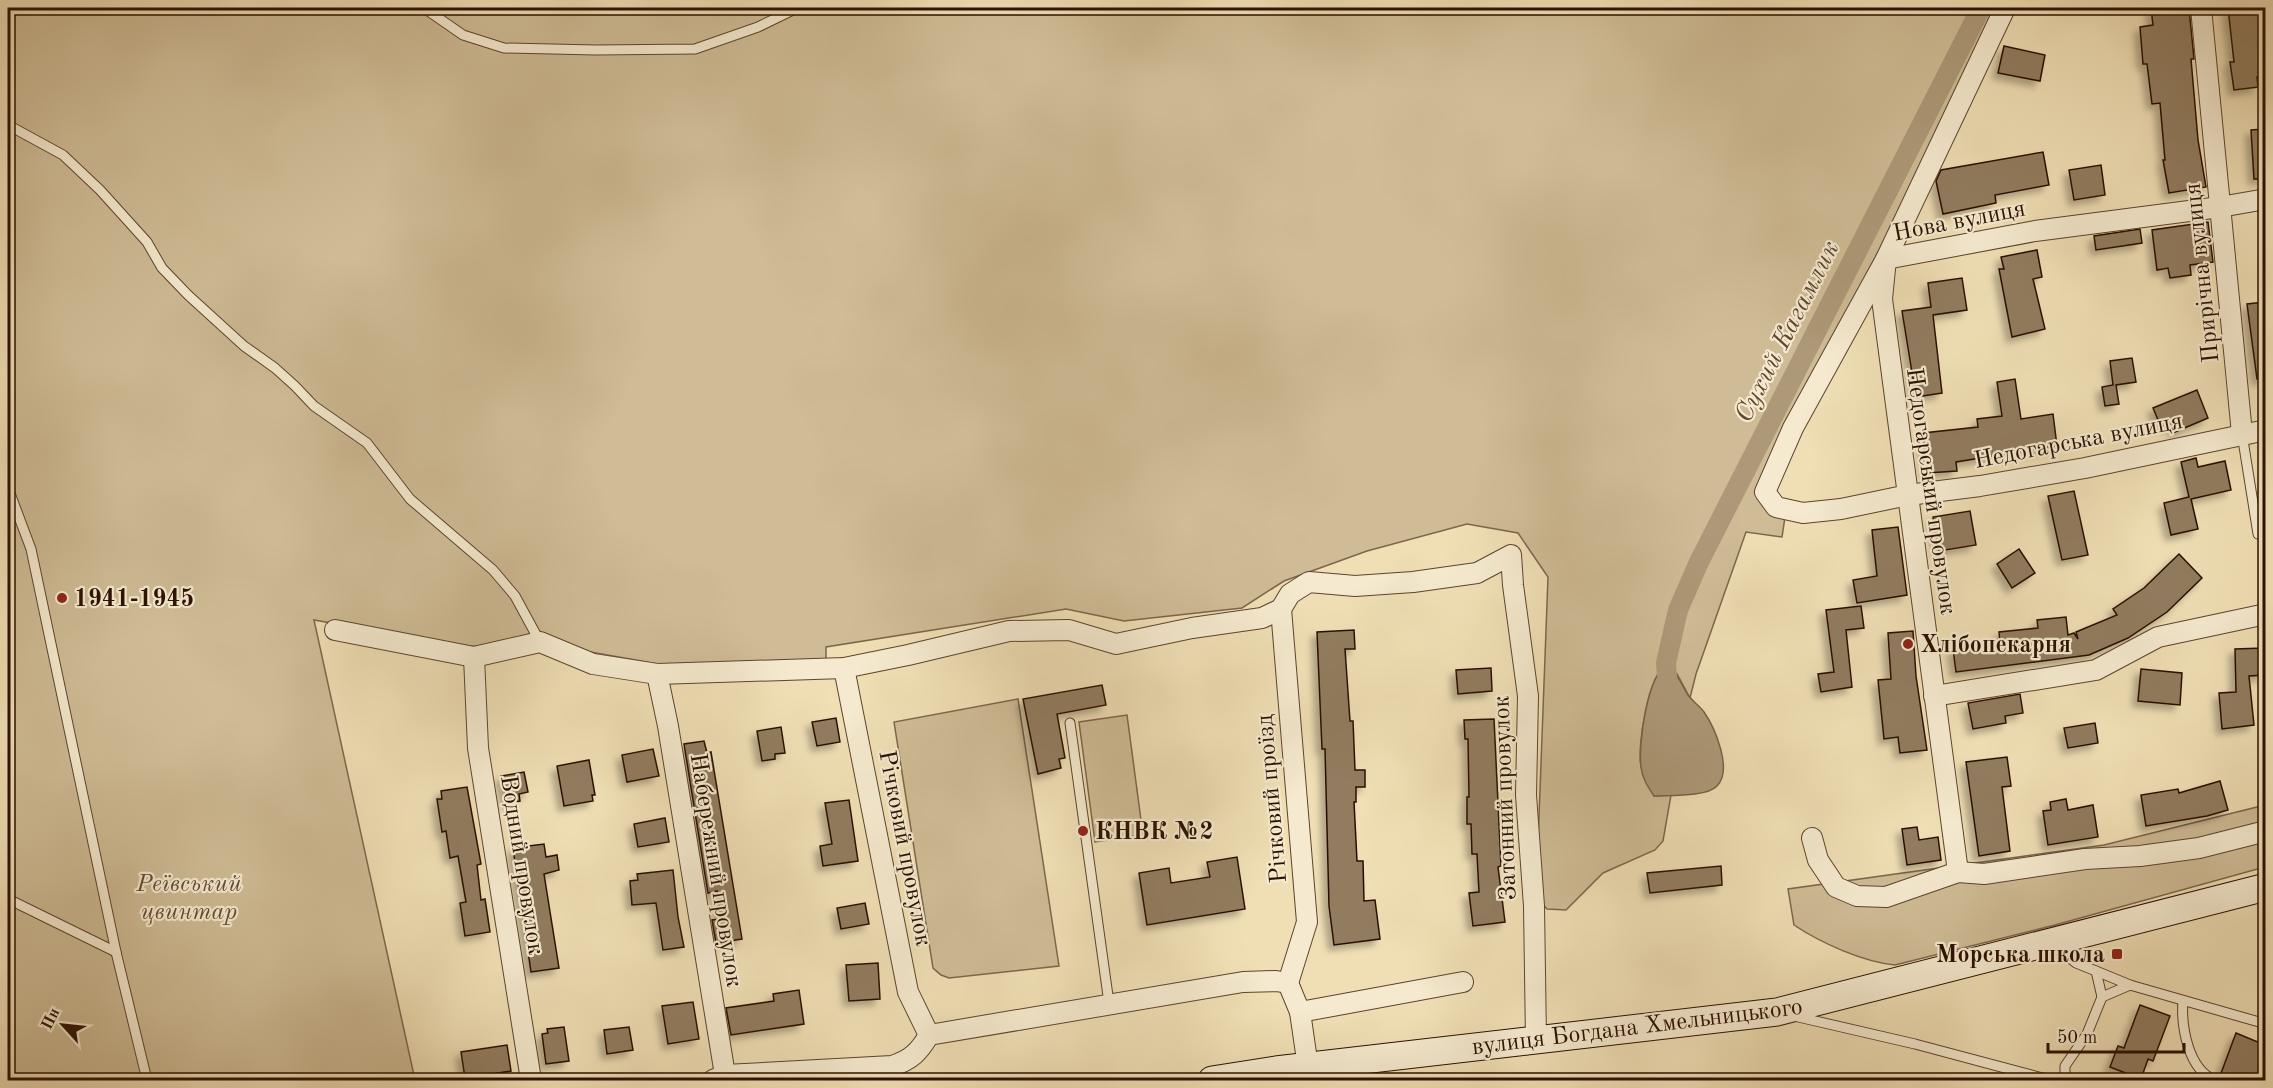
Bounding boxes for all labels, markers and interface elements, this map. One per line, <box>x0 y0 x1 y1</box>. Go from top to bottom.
street label: Прирічна вулиця <box>2182 182 2224 364</box>
street label: Нова вулиця <box>1891 197 2028 247</box>
water label: Сухий Кагамлик <box>1731 237 1845 427</box>
street label: Недогарський провулок <box>1901 366 1959 616</box>
street label: Недогарська вулиця <box>1972 410 2185 474</box>
place label: 1941-1945 <box>74 587 194 612</box>
marker: 1941-1945 <box>55 591 69 605</box>
place label: Хлібопекарня <box>1920 634 2071 658</box>
marker: Хлібопекарня <box>1901 637 1915 651</box>
street label: Затонний провулок <box>1490 695 1522 901</box>
street label: Річковий проїзд <box>1254 713 1292 884</box>
street label: Річковий провулок <box>873 748 935 948</box>
street label: Набережний провулок <box>685 752 745 989</box>
street label: Водний провулок <box>495 774 547 957</box>
place label: КНВК №2 <box>1095 821 1213 845</box>
marker: КНВК №2 <box>1076 824 1090 838</box>
park label: Реївський цвинтар <box>135 873 242 925</box>
place label: Морська школа <box>1936 944 2105 968</box>
marker: Морська школа <box>2110 947 2124 961</box>
north arrow <box>33 995 93 1055</box>
street label: вулиця Богдана Хмельницького <box>1470 996 1804 1060</box>
text: Пн <box>39 1006 64 1033</box>
scale bar <box>2048 1016 2184 1054</box>
text: 50 m <box>2057 1029 2097 1047</box>

